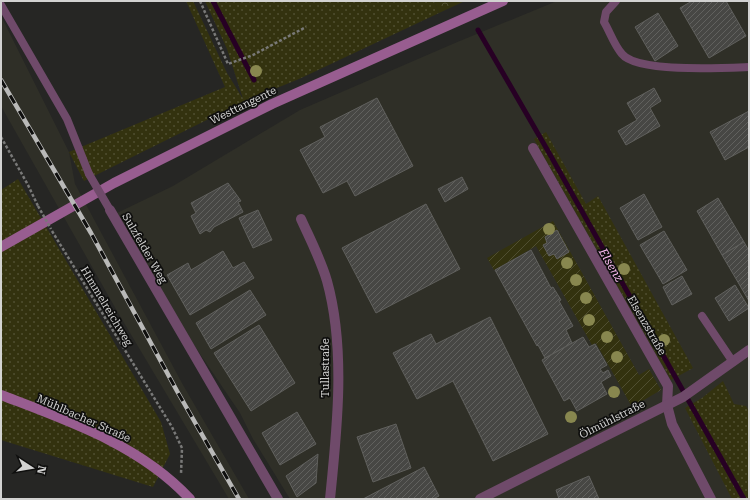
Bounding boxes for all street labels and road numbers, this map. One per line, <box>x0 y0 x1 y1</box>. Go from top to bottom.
street label: Westtangente <box>208 84 279 127</box>
street label: Sulzfelder Weg <box>119 211 170 286</box>
street label: Himmelreichweg <box>78 264 136 349</box>
street label: Elsenzstraße <box>624 293 669 357</box>
street label: Tullastraße <box>319 338 332 398</box>
street label: Mühlbacher Straße <box>35 392 133 445</box>
street label: Ölmühlstraße <box>577 396 647 442</box>

